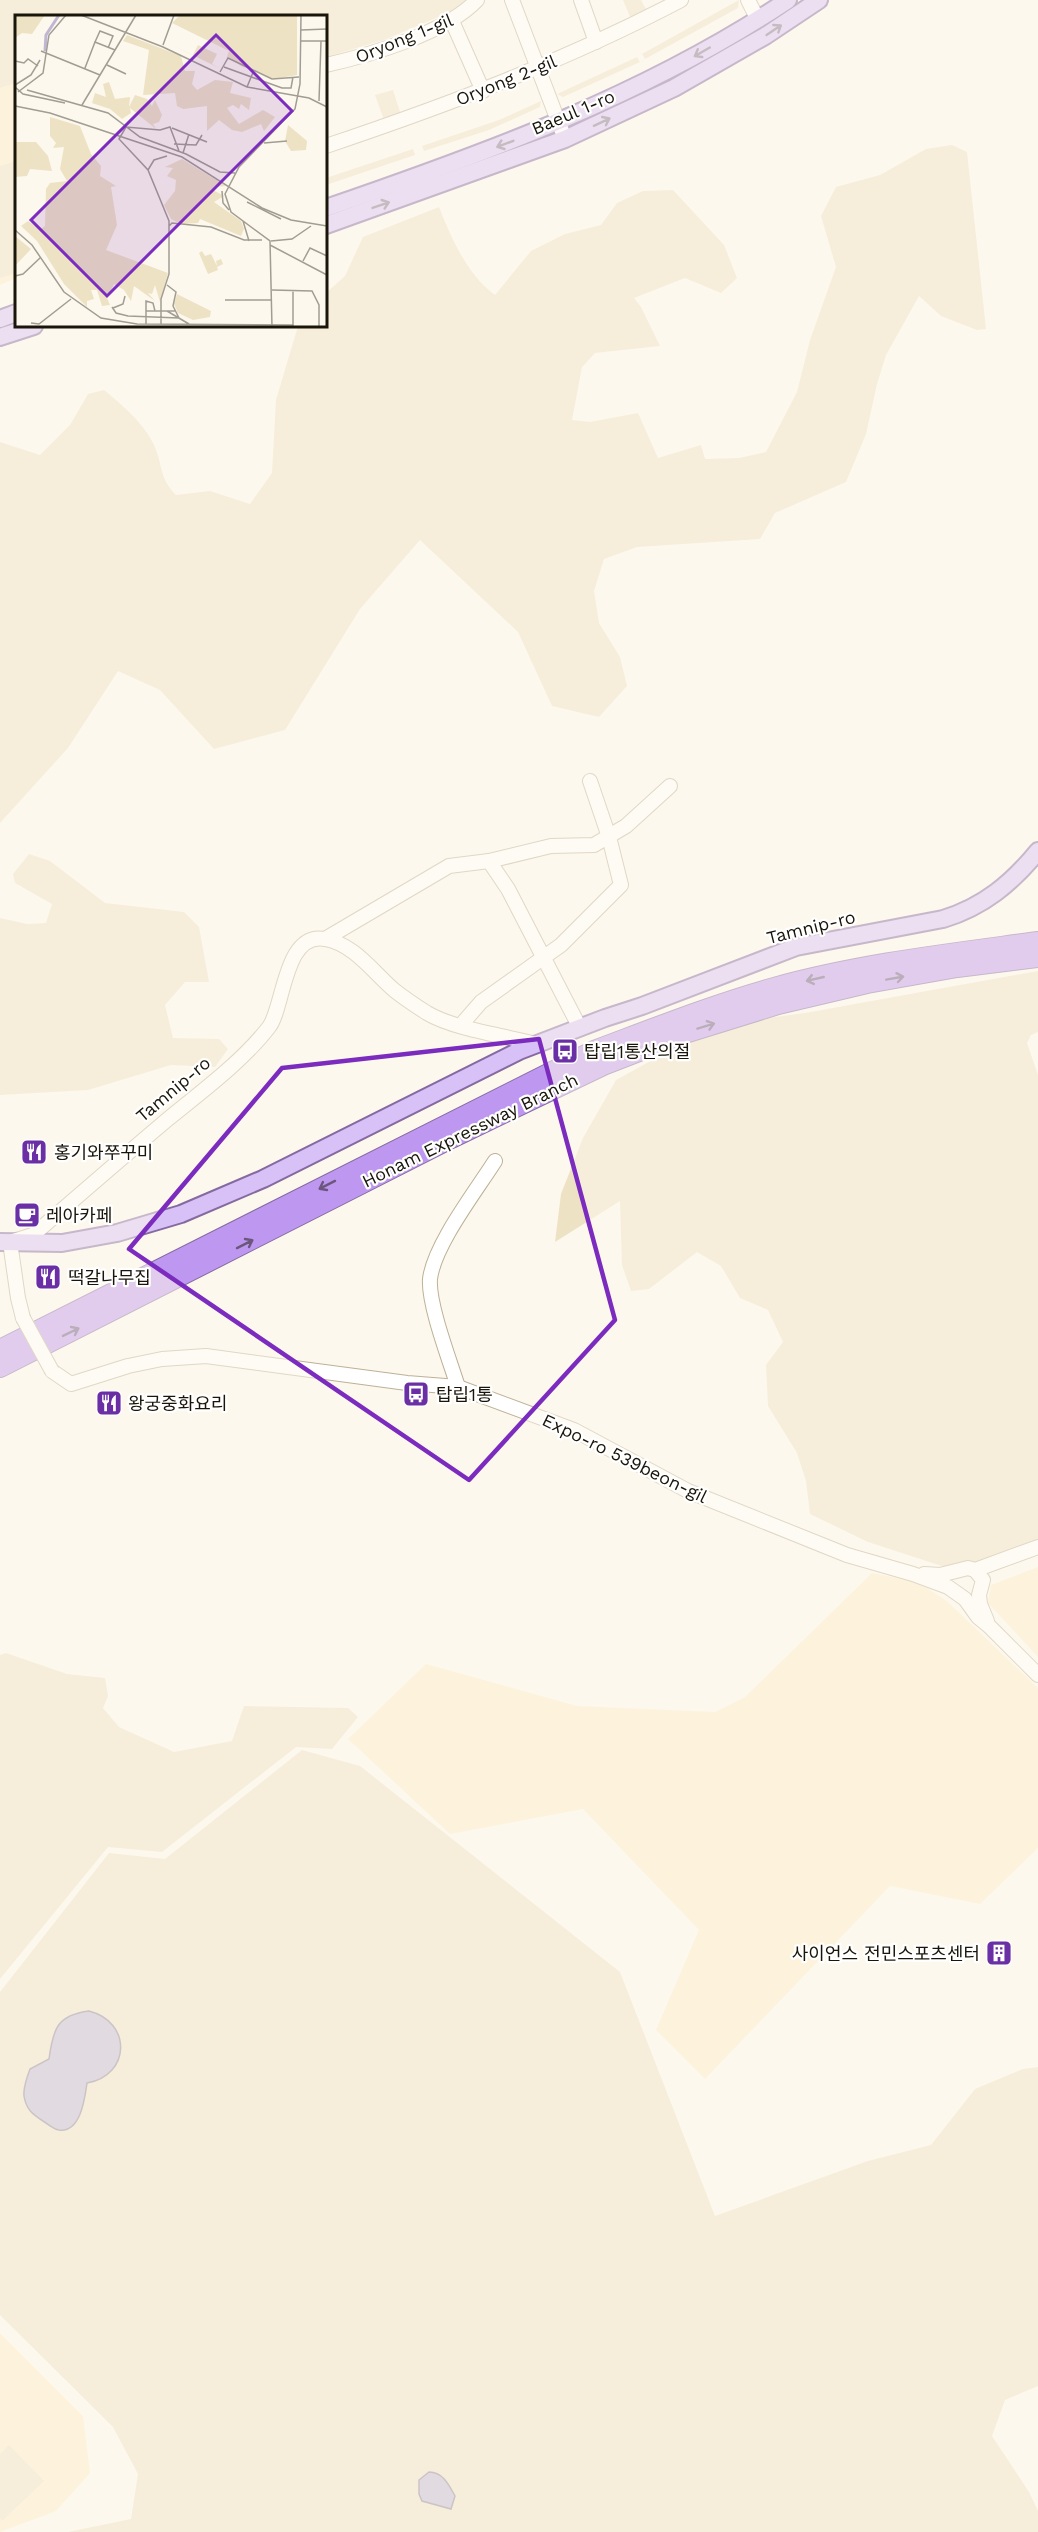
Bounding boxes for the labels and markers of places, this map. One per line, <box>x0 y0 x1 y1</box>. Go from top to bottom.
bus stop icon: 탑립1통산의절 <box>550 1036 580 1066</box>
place label: 탑립1통산의절 <box>584 1041 690 1062</box>
restaurant icon: 홍기와쭈꾸미 <box>19 1137 49 1167</box>
place label: 홍기와쭈꾸미 <box>54 1142 153 1163</box>
cafe icon: 레아카페 <box>12 1200 42 1230</box>
place label: 레아카페 <box>46 1205 112 1226</box>
restaurant icon: 떡갈나무집 <box>33 1262 63 1292</box>
place label: 떡갈나무집 <box>68 1267 151 1288</box>
bus stop icon: 탑립1통 <box>401 1379 431 1409</box>
place label: 탑립1통 <box>436 1384 493 1405</box>
restaurant icon: 왕궁중화요리 <box>94 1388 124 1418</box>
place label: 왕궁중화요리 <box>128 1393 227 1414</box>
building icon: 사이언스 전민스포츠센터 <box>984 1938 1014 1968</box>
place label: 사이언스 전민스포츠센터 <box>792 1943 980 1964</box>

